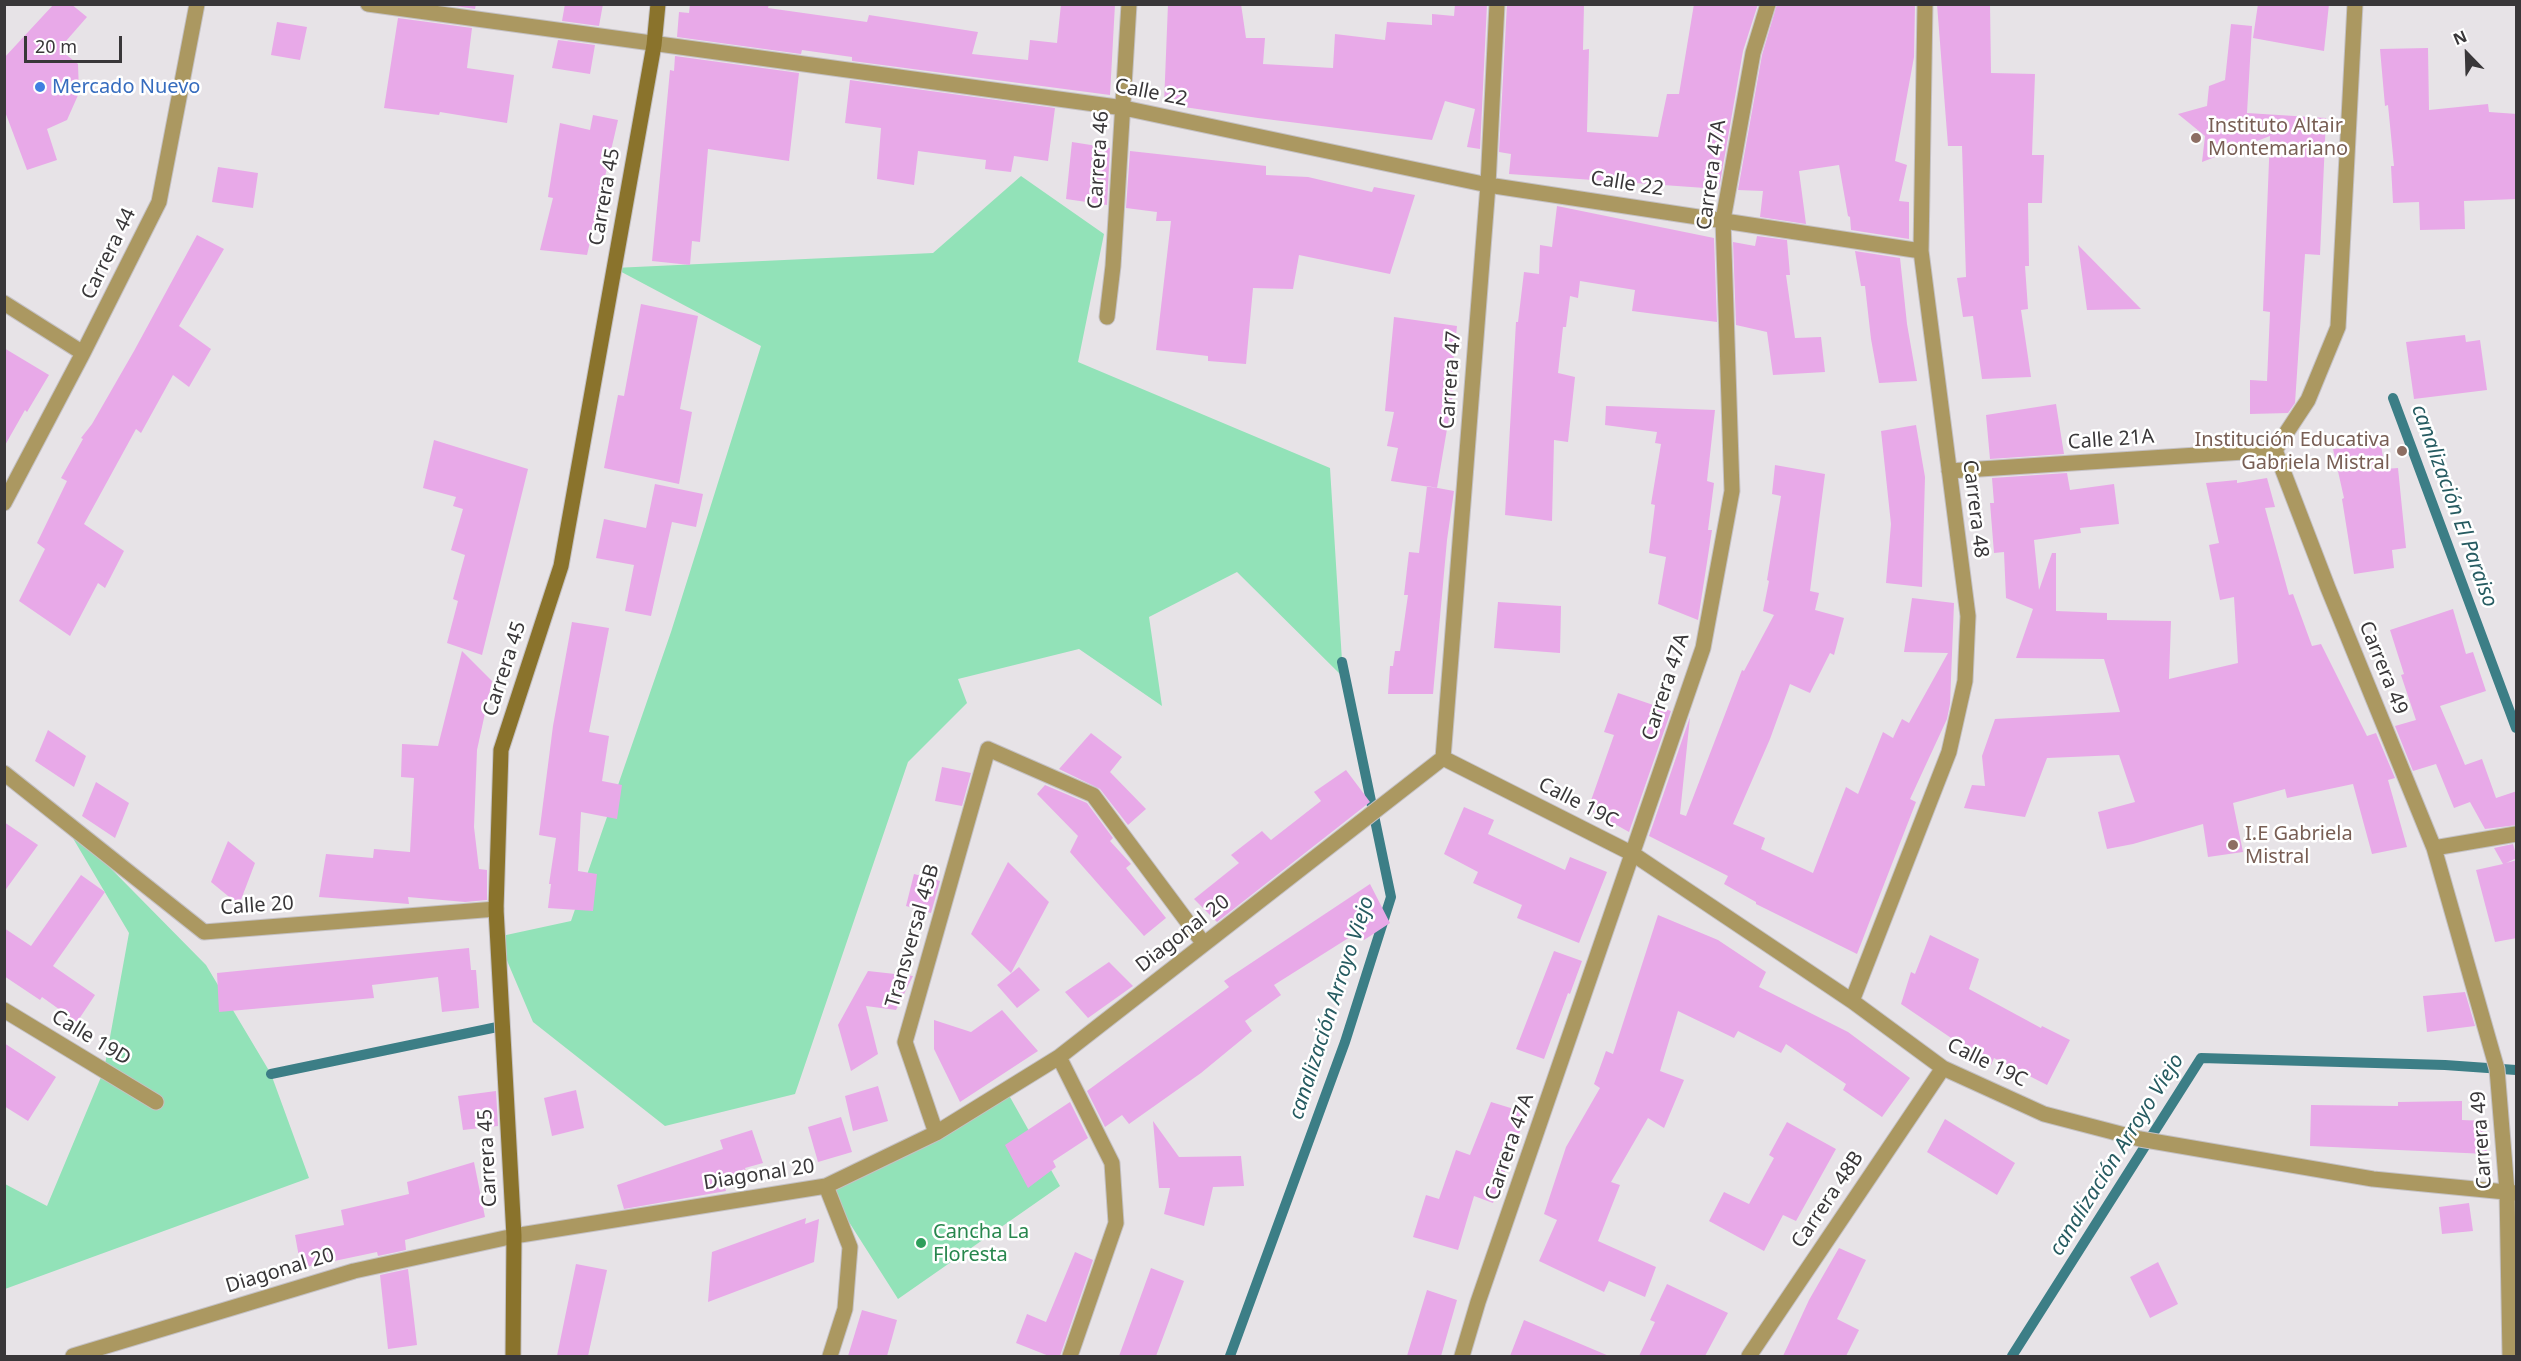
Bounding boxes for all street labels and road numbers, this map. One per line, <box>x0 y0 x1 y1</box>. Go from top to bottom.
street label: Calle 22 <box>1113 74 1189 112</box>
street label: Carrera 46 <box>1084 110 1114 210</box>
street label: Carrera 47A <box>1692 118 1732 232</box>
street label: Carrera 45 <box>585 146 625 248</box>
street label: Calle 22 <box>1589 166 1665 202</box>
street label: Carrera 44 <box>77 205 141 303</box>
street label: Carrera 47 <box>1436 330 1466 430</box>
street label: Calle 21A <box>2067 425 2155 455</box>
street label: Carrera 48 <box>1957 459 1993 559</box>
street label: Carrera 45 <box>478 618 532 720</box>
street label: Carrera 49 <box>2353 618 2413 718</box>
street label: Carrera 47A <box>1637 630 1695 744</box>
street label: Calle 19C <box>1534 773 1622 833</box>
street label: Transversal 45B <box>881 862 945 1010</box>
street label: Diagonal 20 <box>1131 890 1235 978</box>
street label: Calle 20 <box>219 891 295 921</box>
street label: Calle 19D <box>47 1005 135 1071</box>
street label: Calle 19C <box>1943 1033 2031 1093</box>
street label: Carrera 49 <box>2467 1090 2497 1190</box>
street label: Carrera 47A <box>1481 1091 1539 1203</box>
street label: Carrera 45 <box>473 1108 503 1208</box>
street label: Carrera 48B <box>1787 1147 1869 1253</box>
street label: Diagonal 20 <box>702 1154 816 1196</box>
street label: Diagonal 20 <box>223 1243 337 1299</box>

